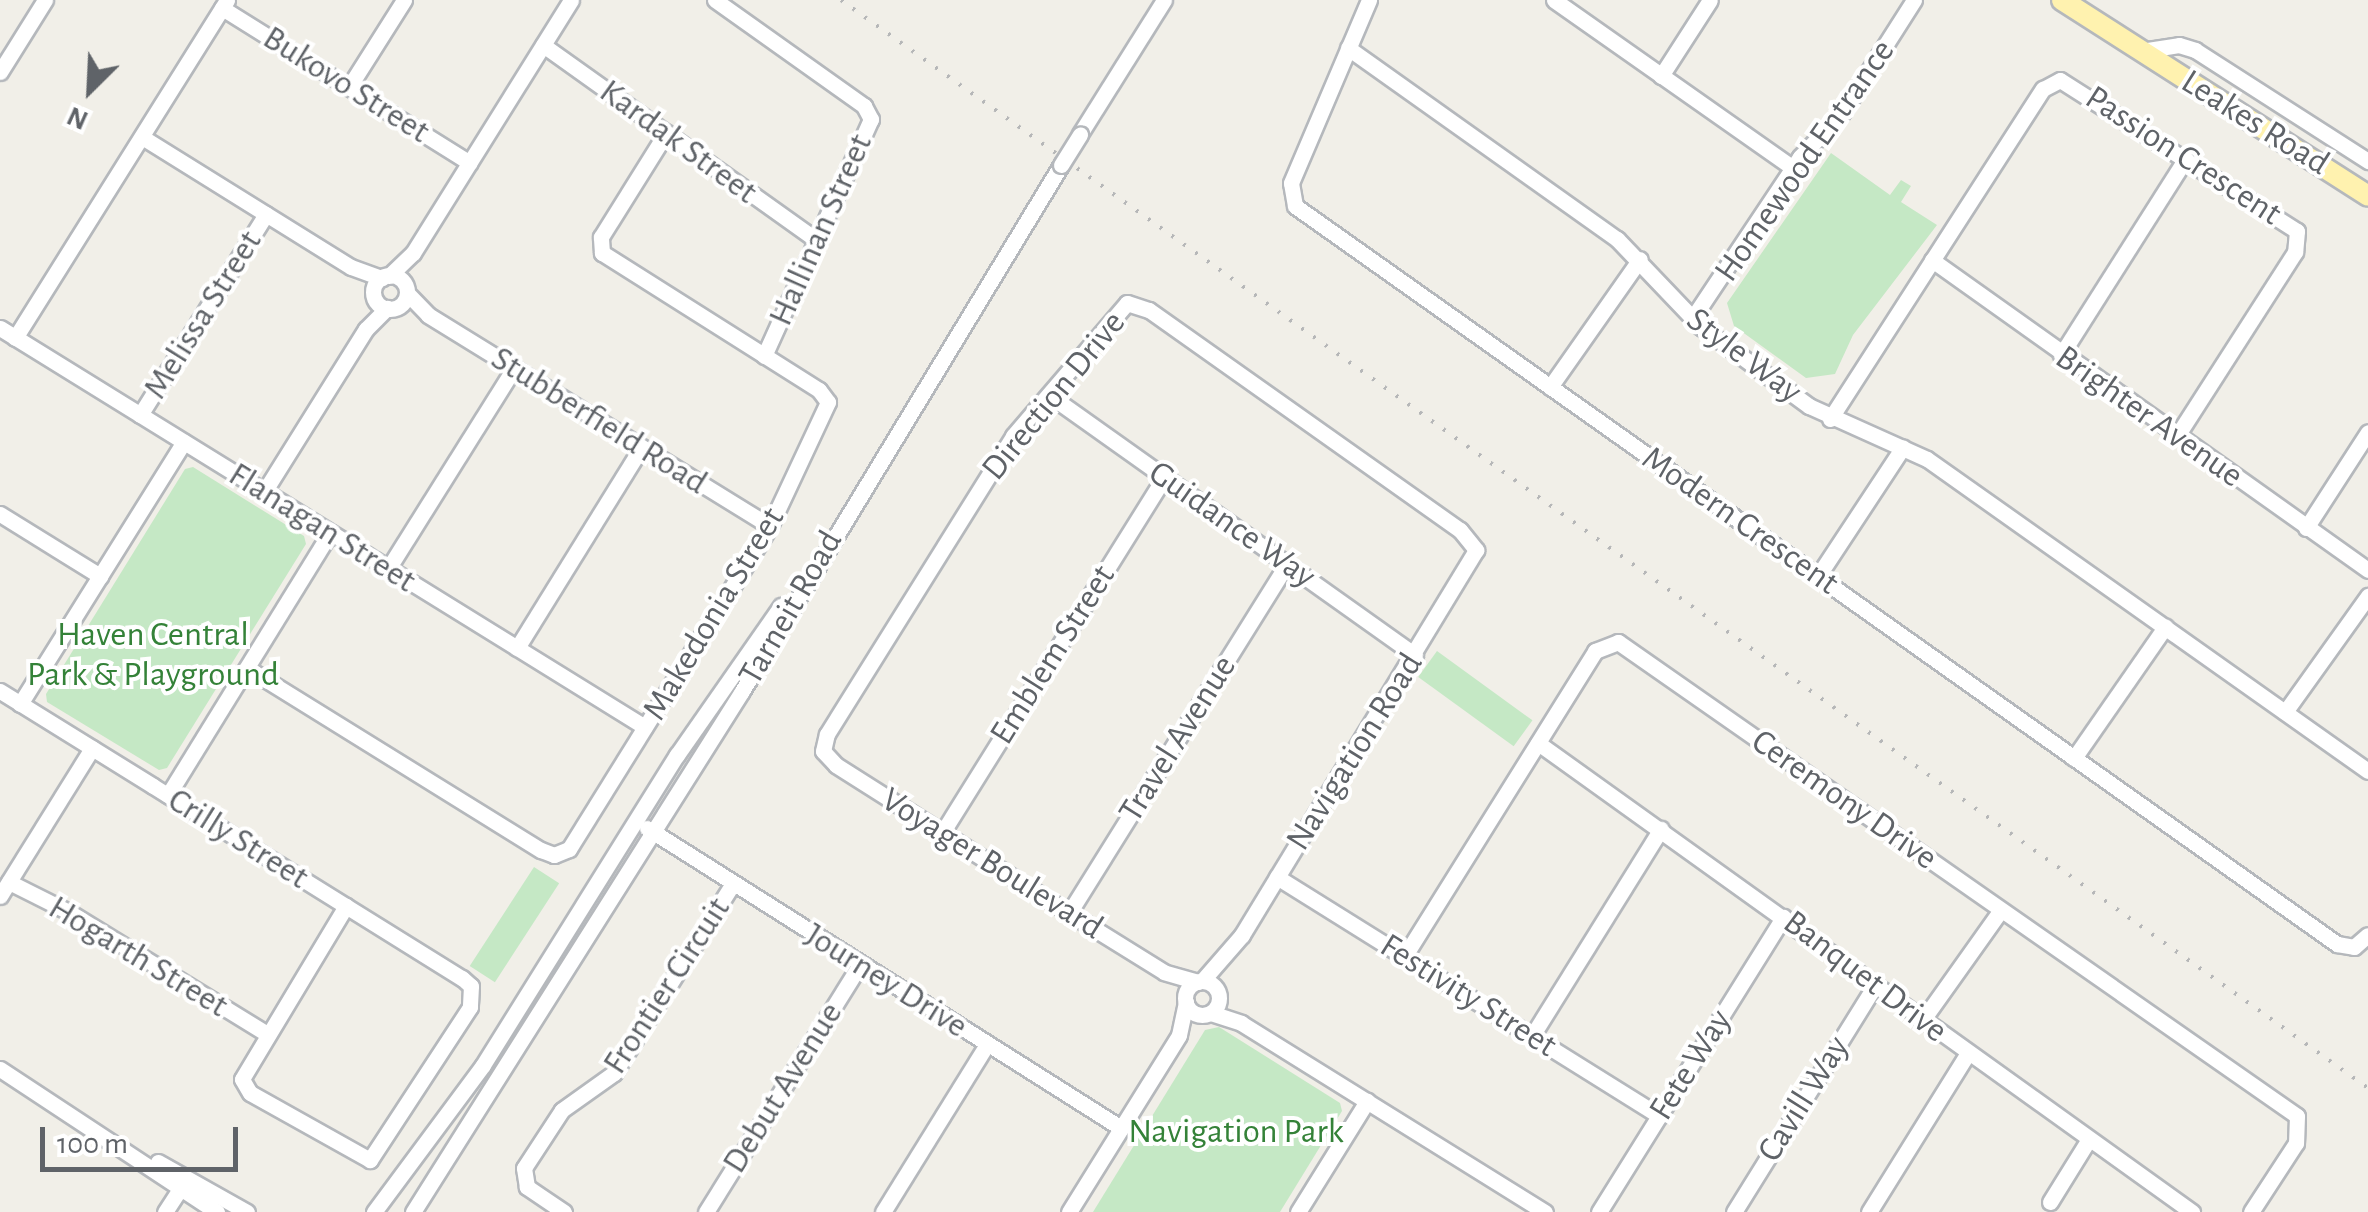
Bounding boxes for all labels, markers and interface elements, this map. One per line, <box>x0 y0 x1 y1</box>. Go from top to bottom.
street label: Bukovo Street <box>255 17 437 153</box>
street label: Homewood Entrance <box>1706 32 1904 290</box>
north arrow <box>40 40 140 140</box>
street label: Leakes Road <box>2173 61 2337 185</box>
street label: Kardak Street <box>591 71 765 213</box>
street label: Passion Crescent <box>2077 77 2289 235</box>
text: N <box>63 101 92 134</box>
street label: Hallinan Street <box>760 128 882 332</box>
street label: Melissa Street <box>135 223 271 407</box>
street label: Style Way <box>1678 299 1810 413</box>
street label: Direction Drive <box>973 303 1135 489</box>
street label: Brighter Avenue <box>2047 337 2251 497</box>
street label: Stubberfield Road <box>483 338 715 504</box>
street label: Modern Crescent <box>1634 438 1846 604</box>
street label: Guidance Way <box>1140 452 1324 598</box>
street label: Flanagan Street <box>221 454 423 602</box>
street label: Makedonia Street <box>634 500 794 728</box>
street label: Tarneit Road <box>730 523 852 693</box>
street label: Emblem Street <box>981 558 1125 752</box>
park label: Haven Central Park & Playground <box>27 614 279 696</box>
street label: Navigation Road <box>1278 646 1432 858</box>
street label: Travel Avenue <box>1110 648 1246 830</box>
street label: Ceremony Drive <box>1743 721 1945 879</box>
street label: Crilly Street <box>160 779 316 899</box>
street label: Voyager Boulevard <box>873 779 1111 949</box>
street label: Hogarth Street <box>41 887 235 1027</box>
street label: Frontier Circuit <box>594 890 740 1082</box>
street label: Banquet Drive <box>1775 902 1955 1052</box>
street label: Journey Drive <box>797 914 975 1048</box>
street label: Festivity Street <box>1372 925 1564 1067</box>
street label: Debut Avenue <box>714 995 852 1181</box>
street label: Fete Way <box>1641 1002 1741 1128</box>
street label: Cavill Way <box>1749 1028 1859 1170</box>
scale bar <box>45 1107 242 1169</box>
park label: Navigation Park <box>1128 1111 1344 1153</box>
text: 100 m <box>57 1129 128 1159</box>

